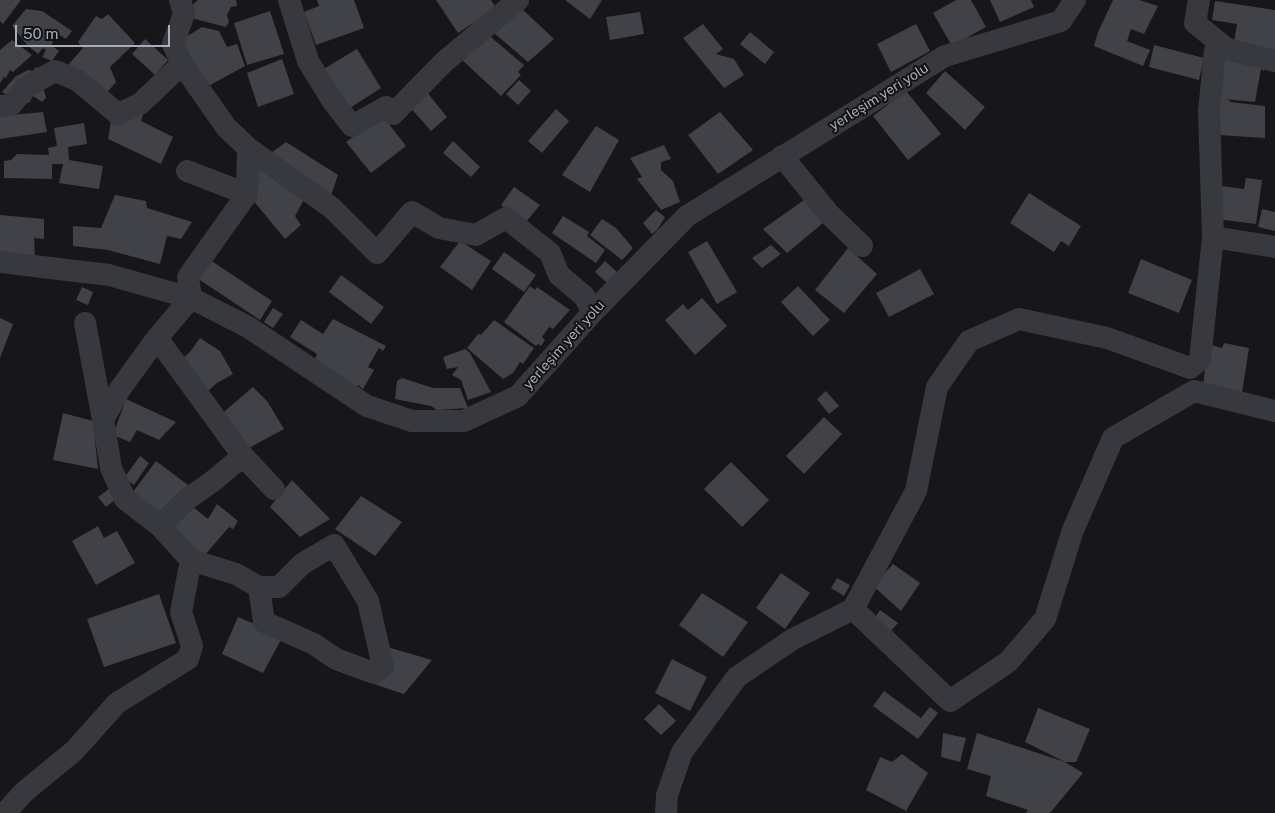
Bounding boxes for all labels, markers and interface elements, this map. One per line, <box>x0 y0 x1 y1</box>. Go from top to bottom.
scale bar <box>18 15 172 47</box>
text: 50 m <box>23 25 58 42</box>
street label: yerleşim yeri yolu <box>826 60 932 134</box>
street label: yerleşim yeri yolu <box>520 297 608 393</box>

